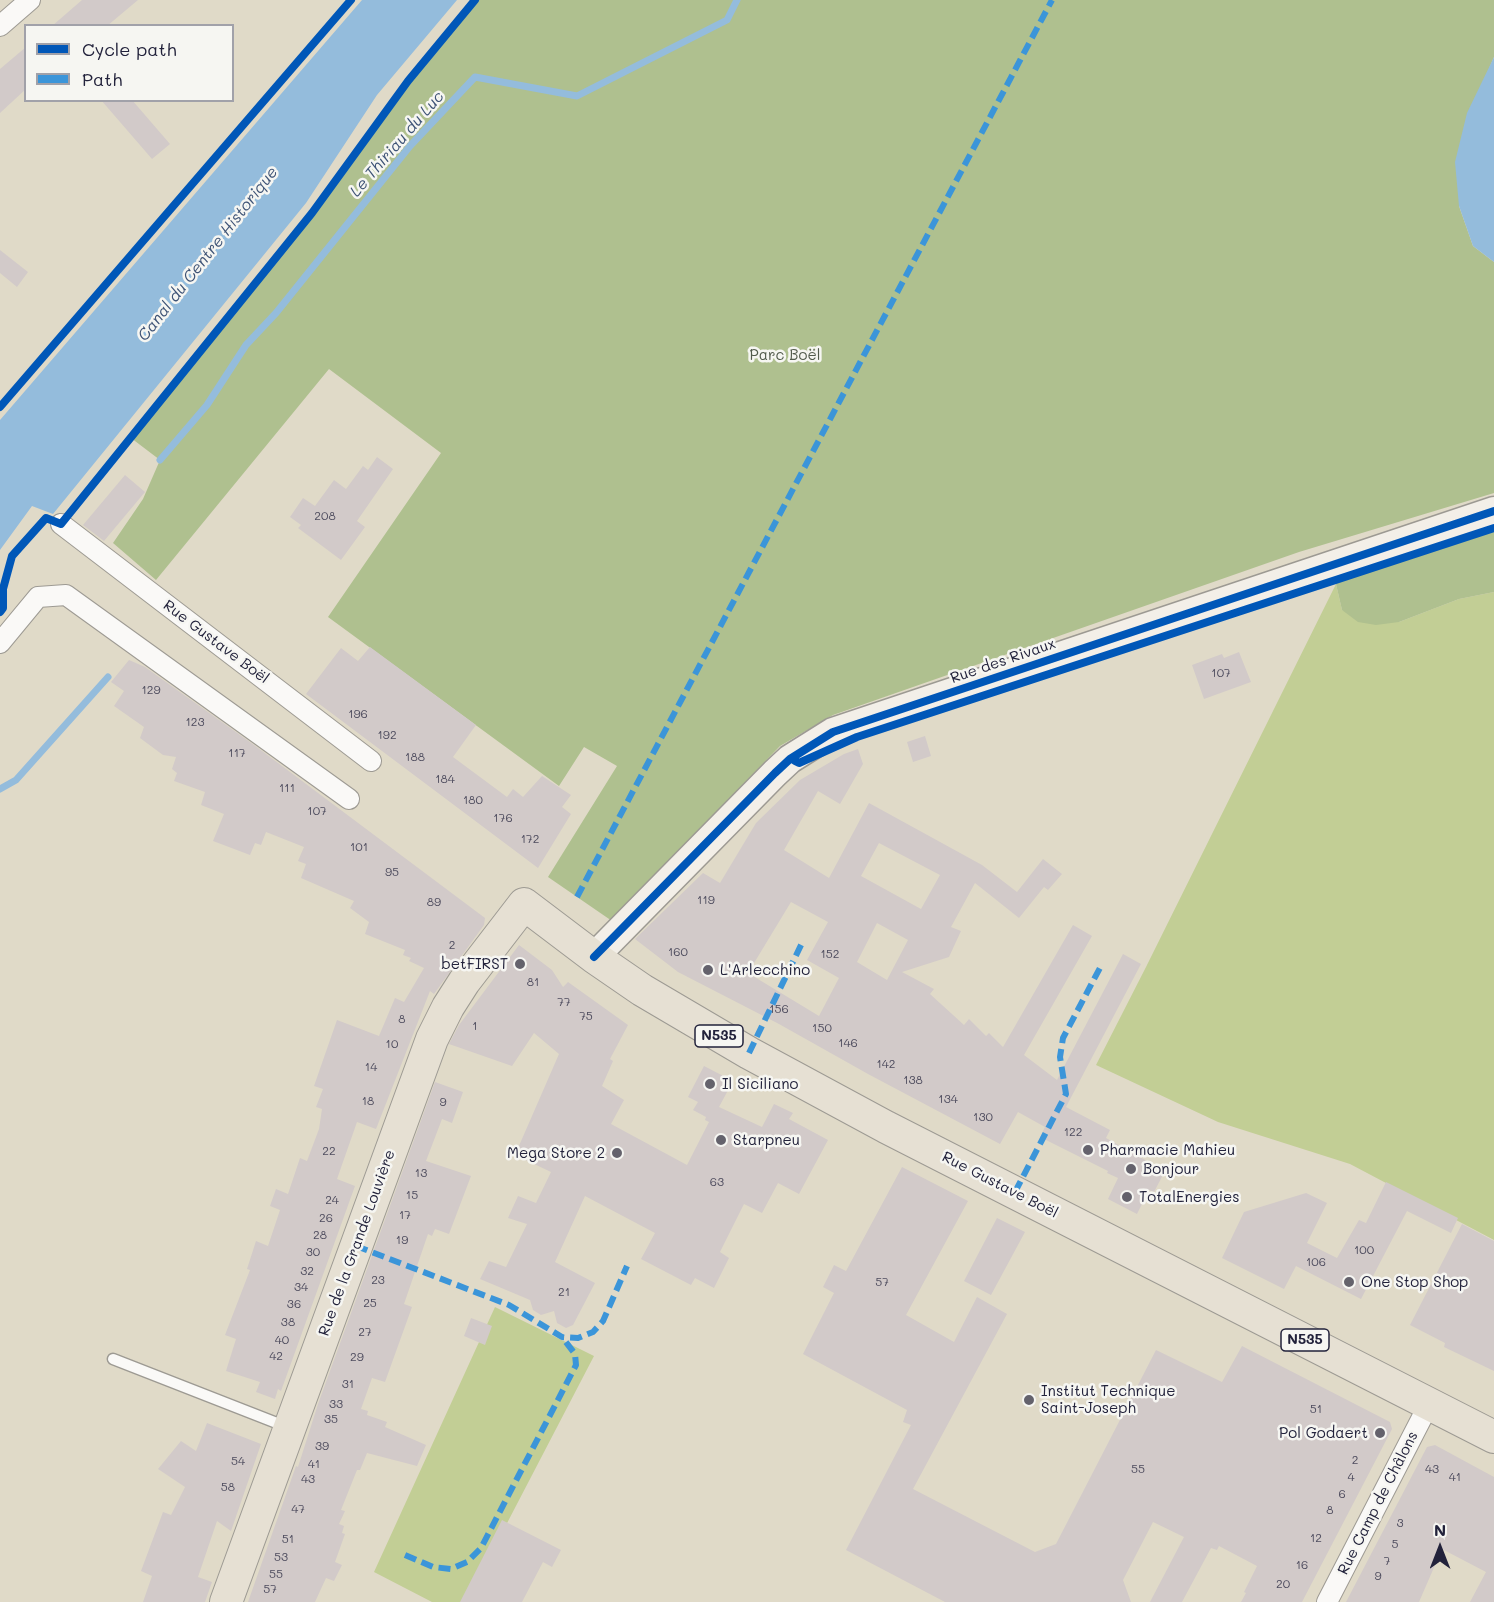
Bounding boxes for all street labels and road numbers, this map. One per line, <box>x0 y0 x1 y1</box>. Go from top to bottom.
street label: Rue Gustave Boël <box>160 596 272 688</box>
street label: Rue des Rivaux <box>948 635 1058 687</box>
road number: N535 <box>695 1025 743 1047</box>
street label: Rue de la Grande Louvière <box>315 1147 399 1339</box>
street label: Rue Gustave Boël <box>939 1148 1061 1222</box>
road number: N535 <box>1281 1329 1329 1351</box>
street label: Rue Camp de Châlons <box>1334 1428 1422 1578</box>

